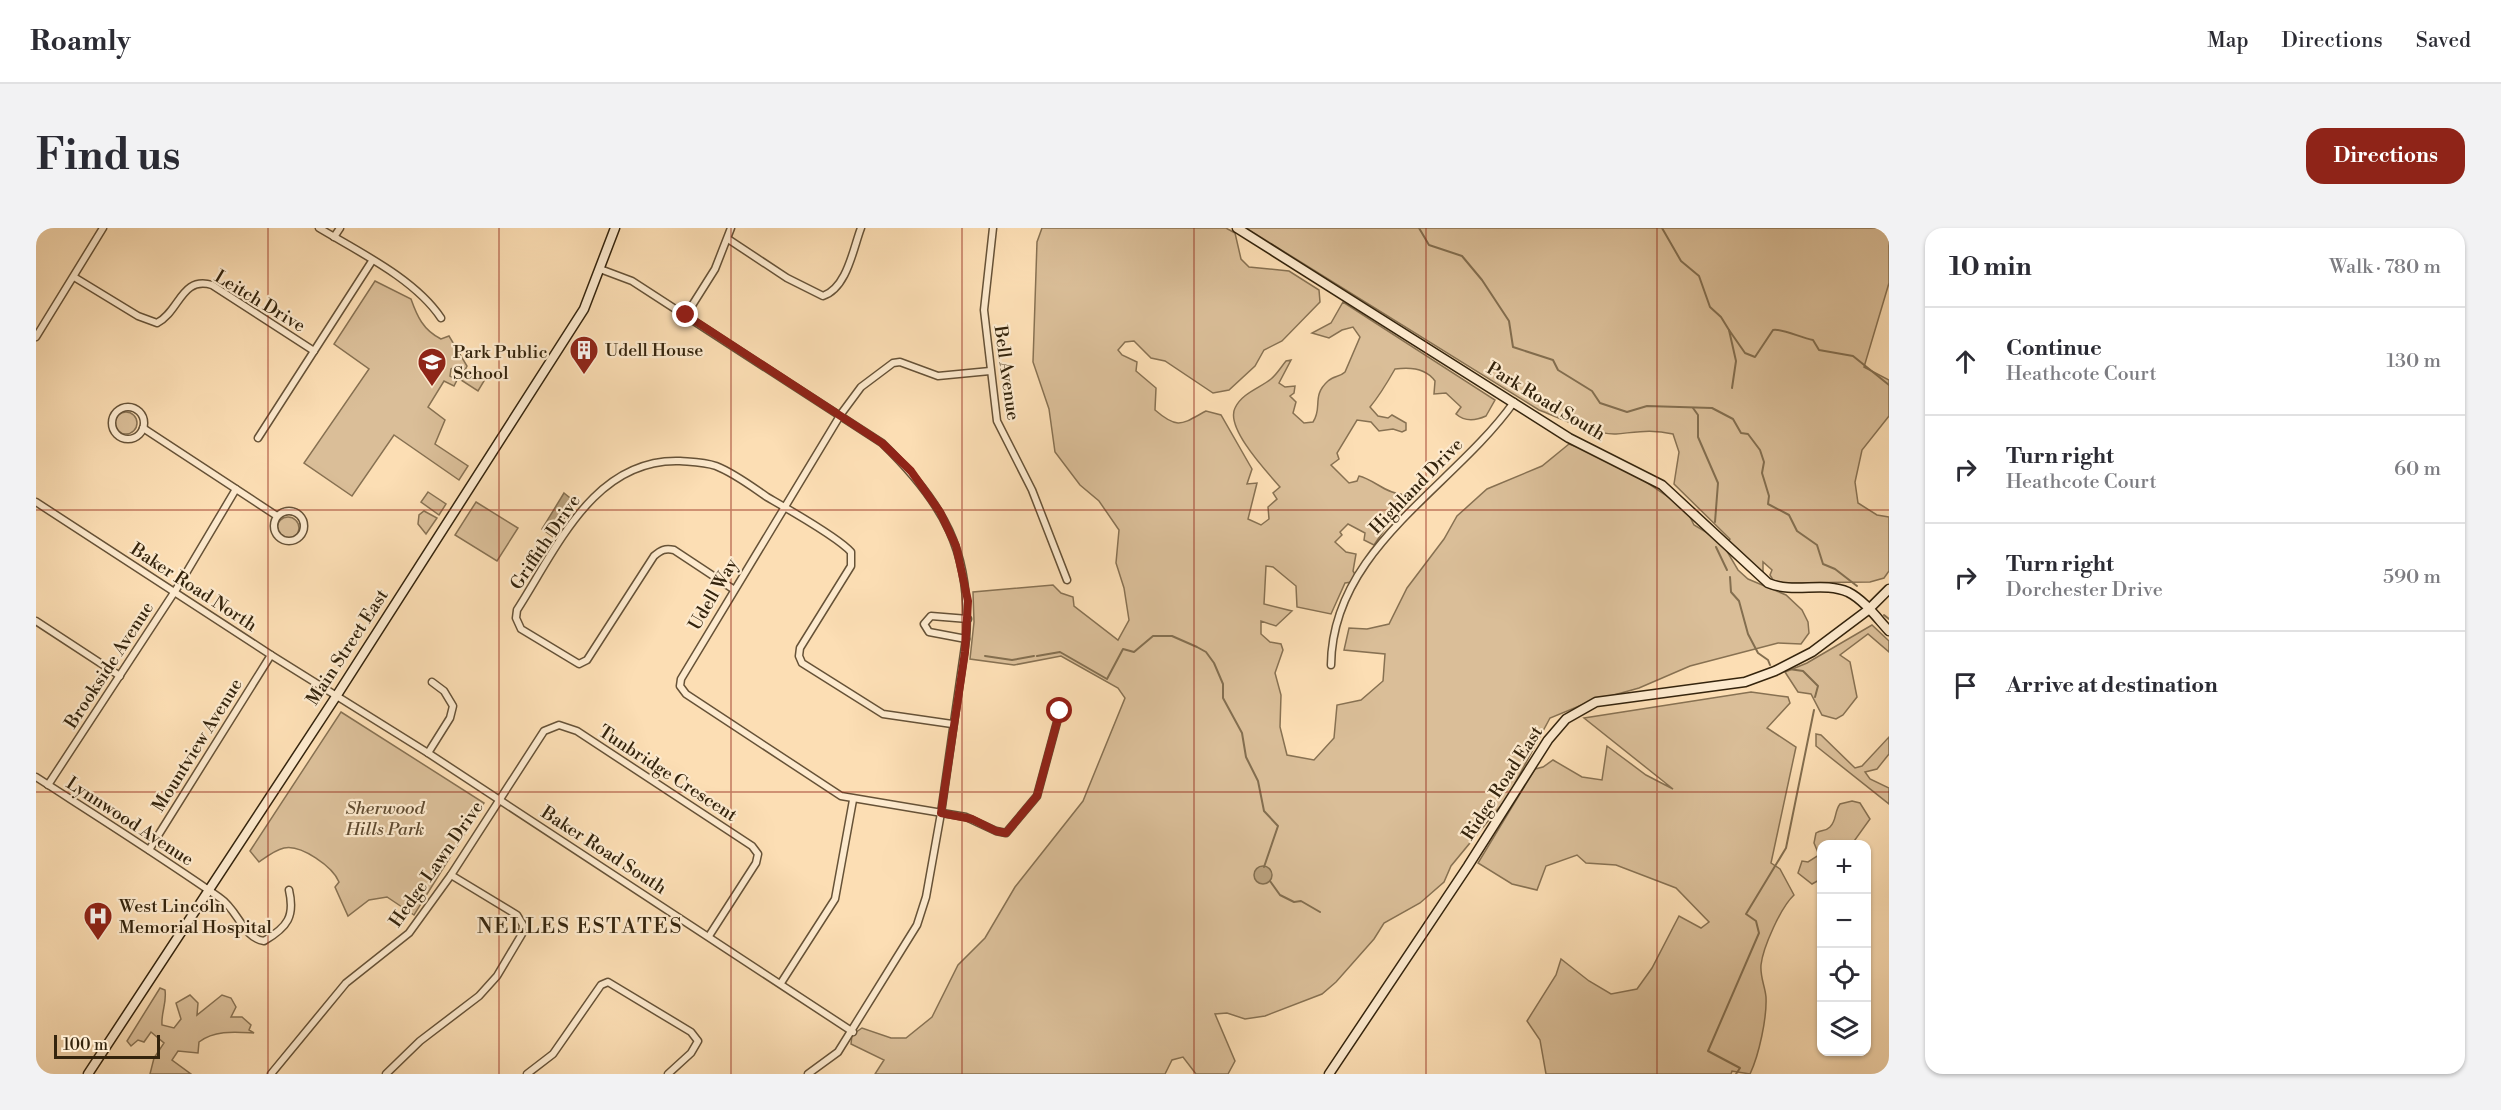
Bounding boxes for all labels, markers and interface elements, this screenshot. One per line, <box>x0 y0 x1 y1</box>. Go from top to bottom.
text: Roamly <box>30 24 131 59</box>
text: Map <box>2207 28 2249 54</box>
text: Directions <box>2282 28 2383 54</box>
text: Saved <box>2416 28 2471 54</box>
button: Directions <box>2306 128 2465 184</box>
text: Find us <box>36 130 180 183</box>
text: 10 min <box>1949 251 2032 283</box>
text: Walk · 780 m <box>2329 255 2441 280</box>
street label: Leitch Drive <box>210 265 309 338</box>
route end <box>672 301 698 327</box>
street label: Bell Avenue <box>988 323 1025 422</box>
building icon: Udell House <box>568 334 600 376</box>
text: Continue <box>2006 335 2102 362</box>
place label: Udell House <box>605 339 703 362</box>
place label: Park Public School <box>453 341 547 385</box>
icon: ahead <box>1949 345 1982 378</box>
school or university icon: Park Public School <box>416 346 448 388</box>
text: 130 m <box>2386 349 2441 374</box>
street label: Park Road South <box>1482 357 1610 446</box>
text: Heathcote Court <box>2006 362 2156 387</box>
street label: Highland Drive <box>1365 433 1468 539</box>
text: Turn right <box>2006 443 2114 470</box>
icon: right <box>1949 453 1982 486</box>
text: 60 m <box>2394 457 2441 482</box>
text: Heathcote Court <box>2006 470 2156 495</box>
street label: Griffith Drive <box>505 490 586 594</box>
street label: Baker Road North <box>125 537 261 637</box>
text: Turn right <box>2006 551 2114 578</box>
street label: Udell Way <box>684 554 743 634</box>
icon: right <box>1949 561 1982 594</box>
text: 590 m <box>2383 565 2441 590</box>
text: Dorchester Drive <box>2006 578 2163 603</box>
street label: Main Street East <box>301 584 394 710</box>
street label: Brookside Avenue <box>59 597 159 734</box>
icon: arrive <box>1949 669 1982 702</box>
text: Arrive at destination <box>2006 672 2218 699</box>
street label: Mountview Avenue <box>147 674 248 816</box>
route start <box>1046 697 1072 723</box>
street label: Tunbridge Crescent <box>594 720 742 827</box>
street label: Ridge Road East <box>1457 721 1548 845</box>
street label: Lynnwood Avenue <box>62 772 198 871</box>
park label: Sherwood Hills Park <box>345 797 426 841</box>
street label: Hedge Lawn Drive <box>384 797 489 932</box>
street label: Baker Road South <box>536 801 671 900</box>
map controls <box>1817 840 1871 1056</box>
button: + <box>1817 840 1871 894</box>
button: − <box>1817 894 1871 948</box>
place label: West Lincoln Memorial Hospital <box>118 895 272 939</box>
hospital icon: West Lincoln Memorial Hospital <box>82 900 114 942</box>
district label: NELLES ESTATES <box>477 914 683 940</box>
button: locate <box>1817 948 1871 1002</box>
button: layers <box>1817 1002 1871 1056</box>
scale bar <box>54 1032 160 1060</box>
text: 100 m <box>63 1035 108 1055</box>

